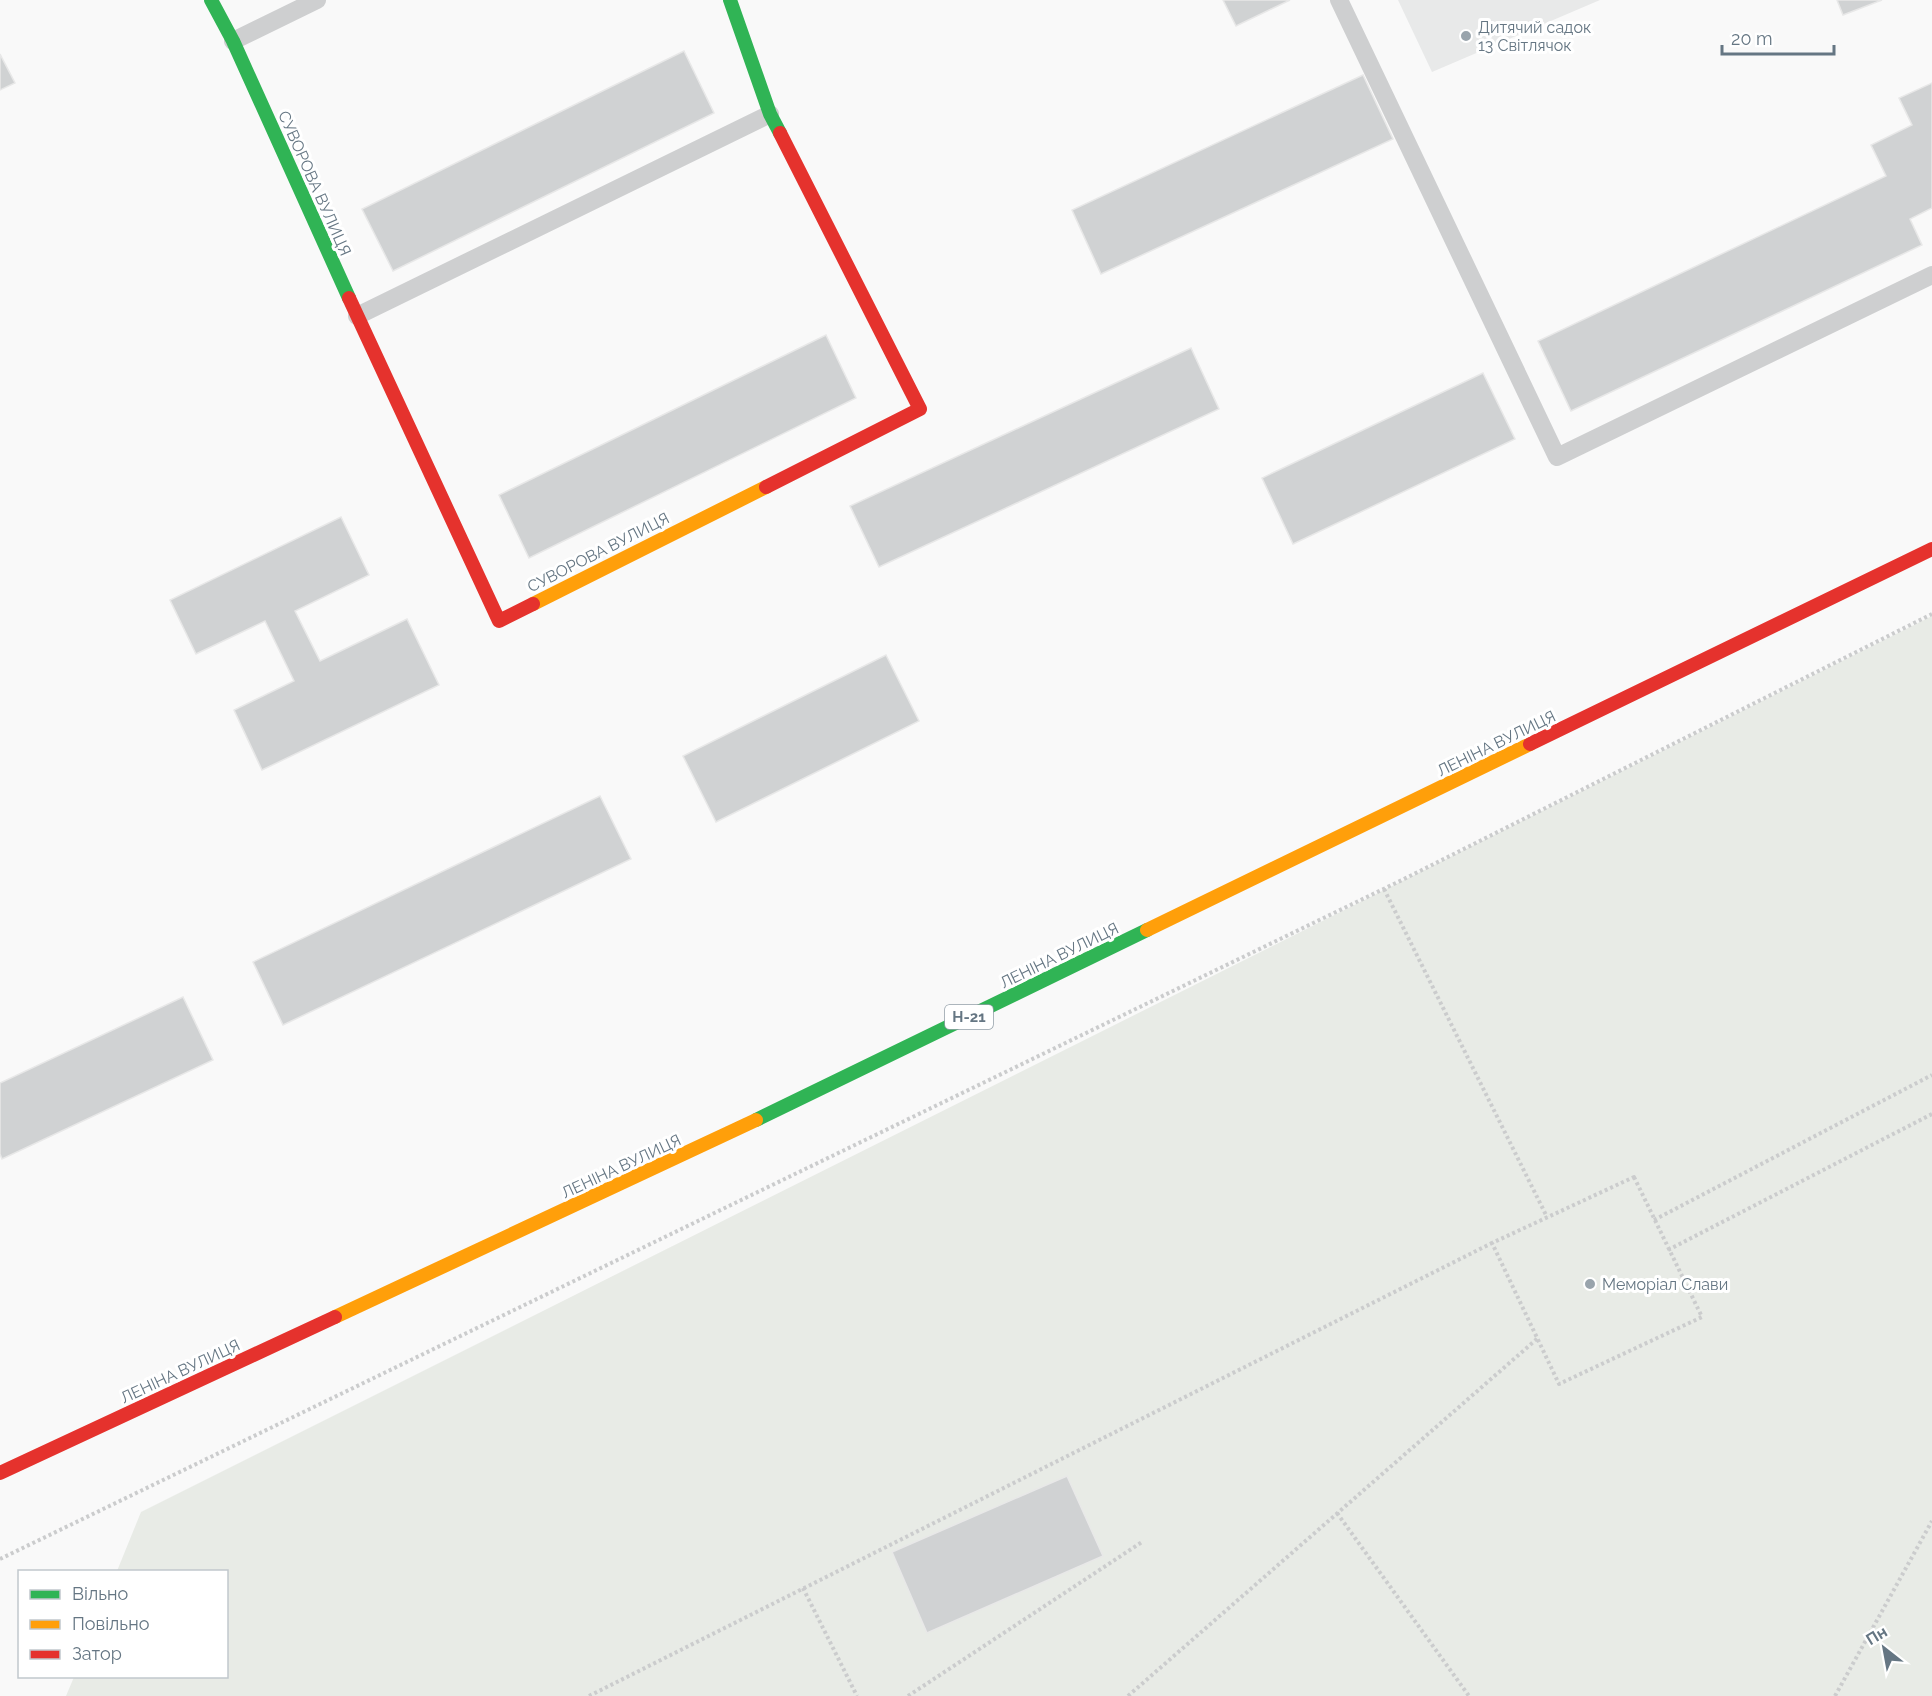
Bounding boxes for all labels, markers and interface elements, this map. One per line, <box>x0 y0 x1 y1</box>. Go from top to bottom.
place label: Дитячий садок 13 Світлячок <box>1478 18 1591 55</box>
scale bar <box>1722 18 1834 56</box>
text: 20 m <box>1731 28 1773 49</box>
marker: Дитячий садок 13 Світлячок <box>1459 29 1473 43</box>
street label: СУВОРОВА ВУЛИЦЯ <box>274 108 355 259</box>
street label: СУВОРОВА ВУЛИЦЯ <box>524 508 672 596</box>
street label: ЛЕНІНА ВУЛИЦЯ <box>1434 707 1559 780</box>
street label: ЛЕНІНА ВУЛИЦЯ <box>997 919 1122 992</box>
road number: Н-21 <box>945 1005 993 1029</box>
street label: ЛЕНІНА ВУЛИЦЯ <box>558 1130 684 1202</box>
place label: Меморіал Слави <box>1602 1275 1728 1294</box>
marker: Меморіал Слави <box>1583 1277 1597 1291</box>
street label: ЛЕНІНА ВУЛИЦЯ <box>117 1335 243 1407</box>
legend <box>18 1570 228 1678</box>
text: Вільно <box>72 1583 128 1604</box>
text: Повільно <box>72 1613 150 1634</box>
north arrow <box>1854 1618 1914 1678</box>
text: Пн <box>1863 1622 1891 1649</box>
text: Затор <box>72 1643 122 1664</box>

